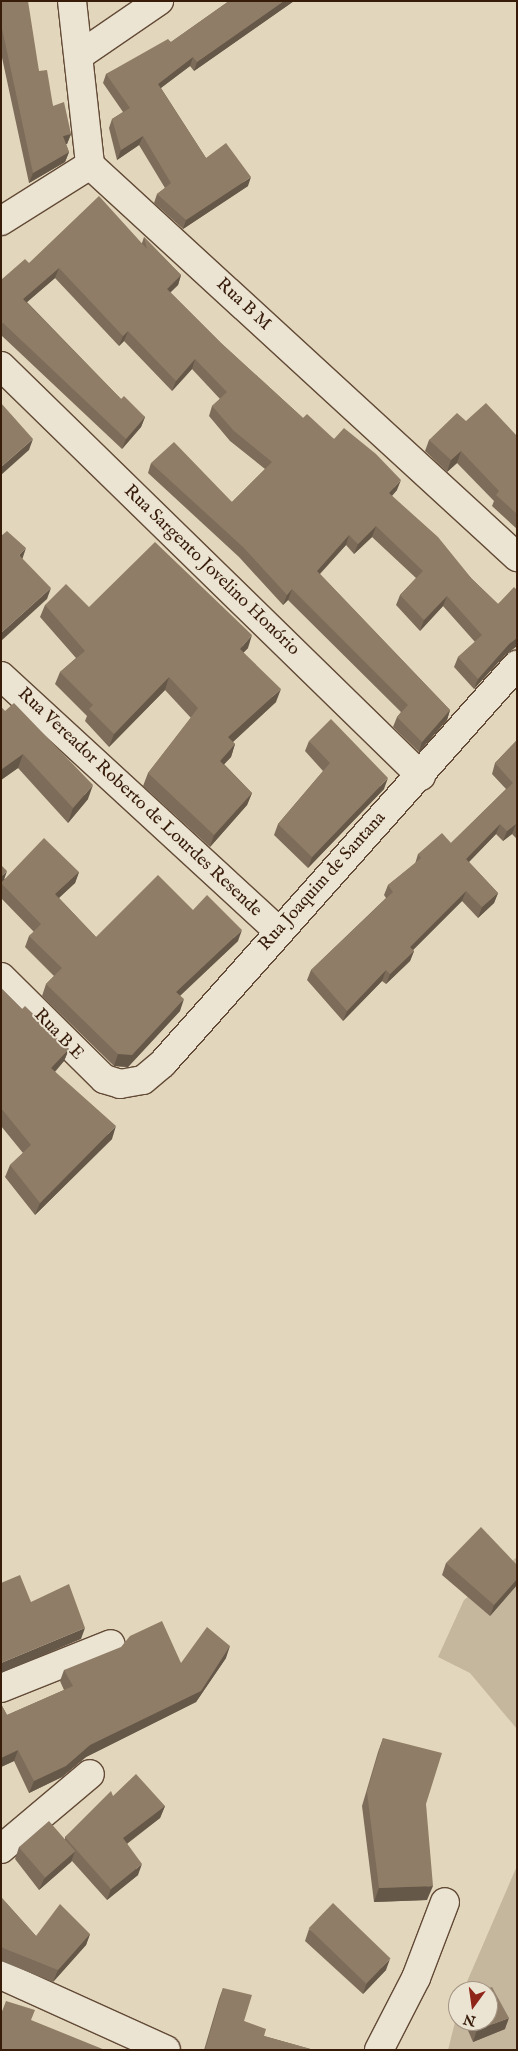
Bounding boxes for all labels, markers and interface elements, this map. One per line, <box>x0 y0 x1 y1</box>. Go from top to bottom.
street label: Rua B M <box>211 274 275 336</box>
street label: Rua Sargento Jovelino Honório <box>119 481 303 661</box>
street label: Rua Vereador Roberto de Lourdes Resende <box>12 684 266 922</box>
street label: Rua Joaquim de Santana <box>255 808 391 956</box>
street label: Rua B E <box>28 1005 88 1065</box>
north arrow <box>448 1981 498 2031</box>
text: N <box>462 2009 478 2030</box>

